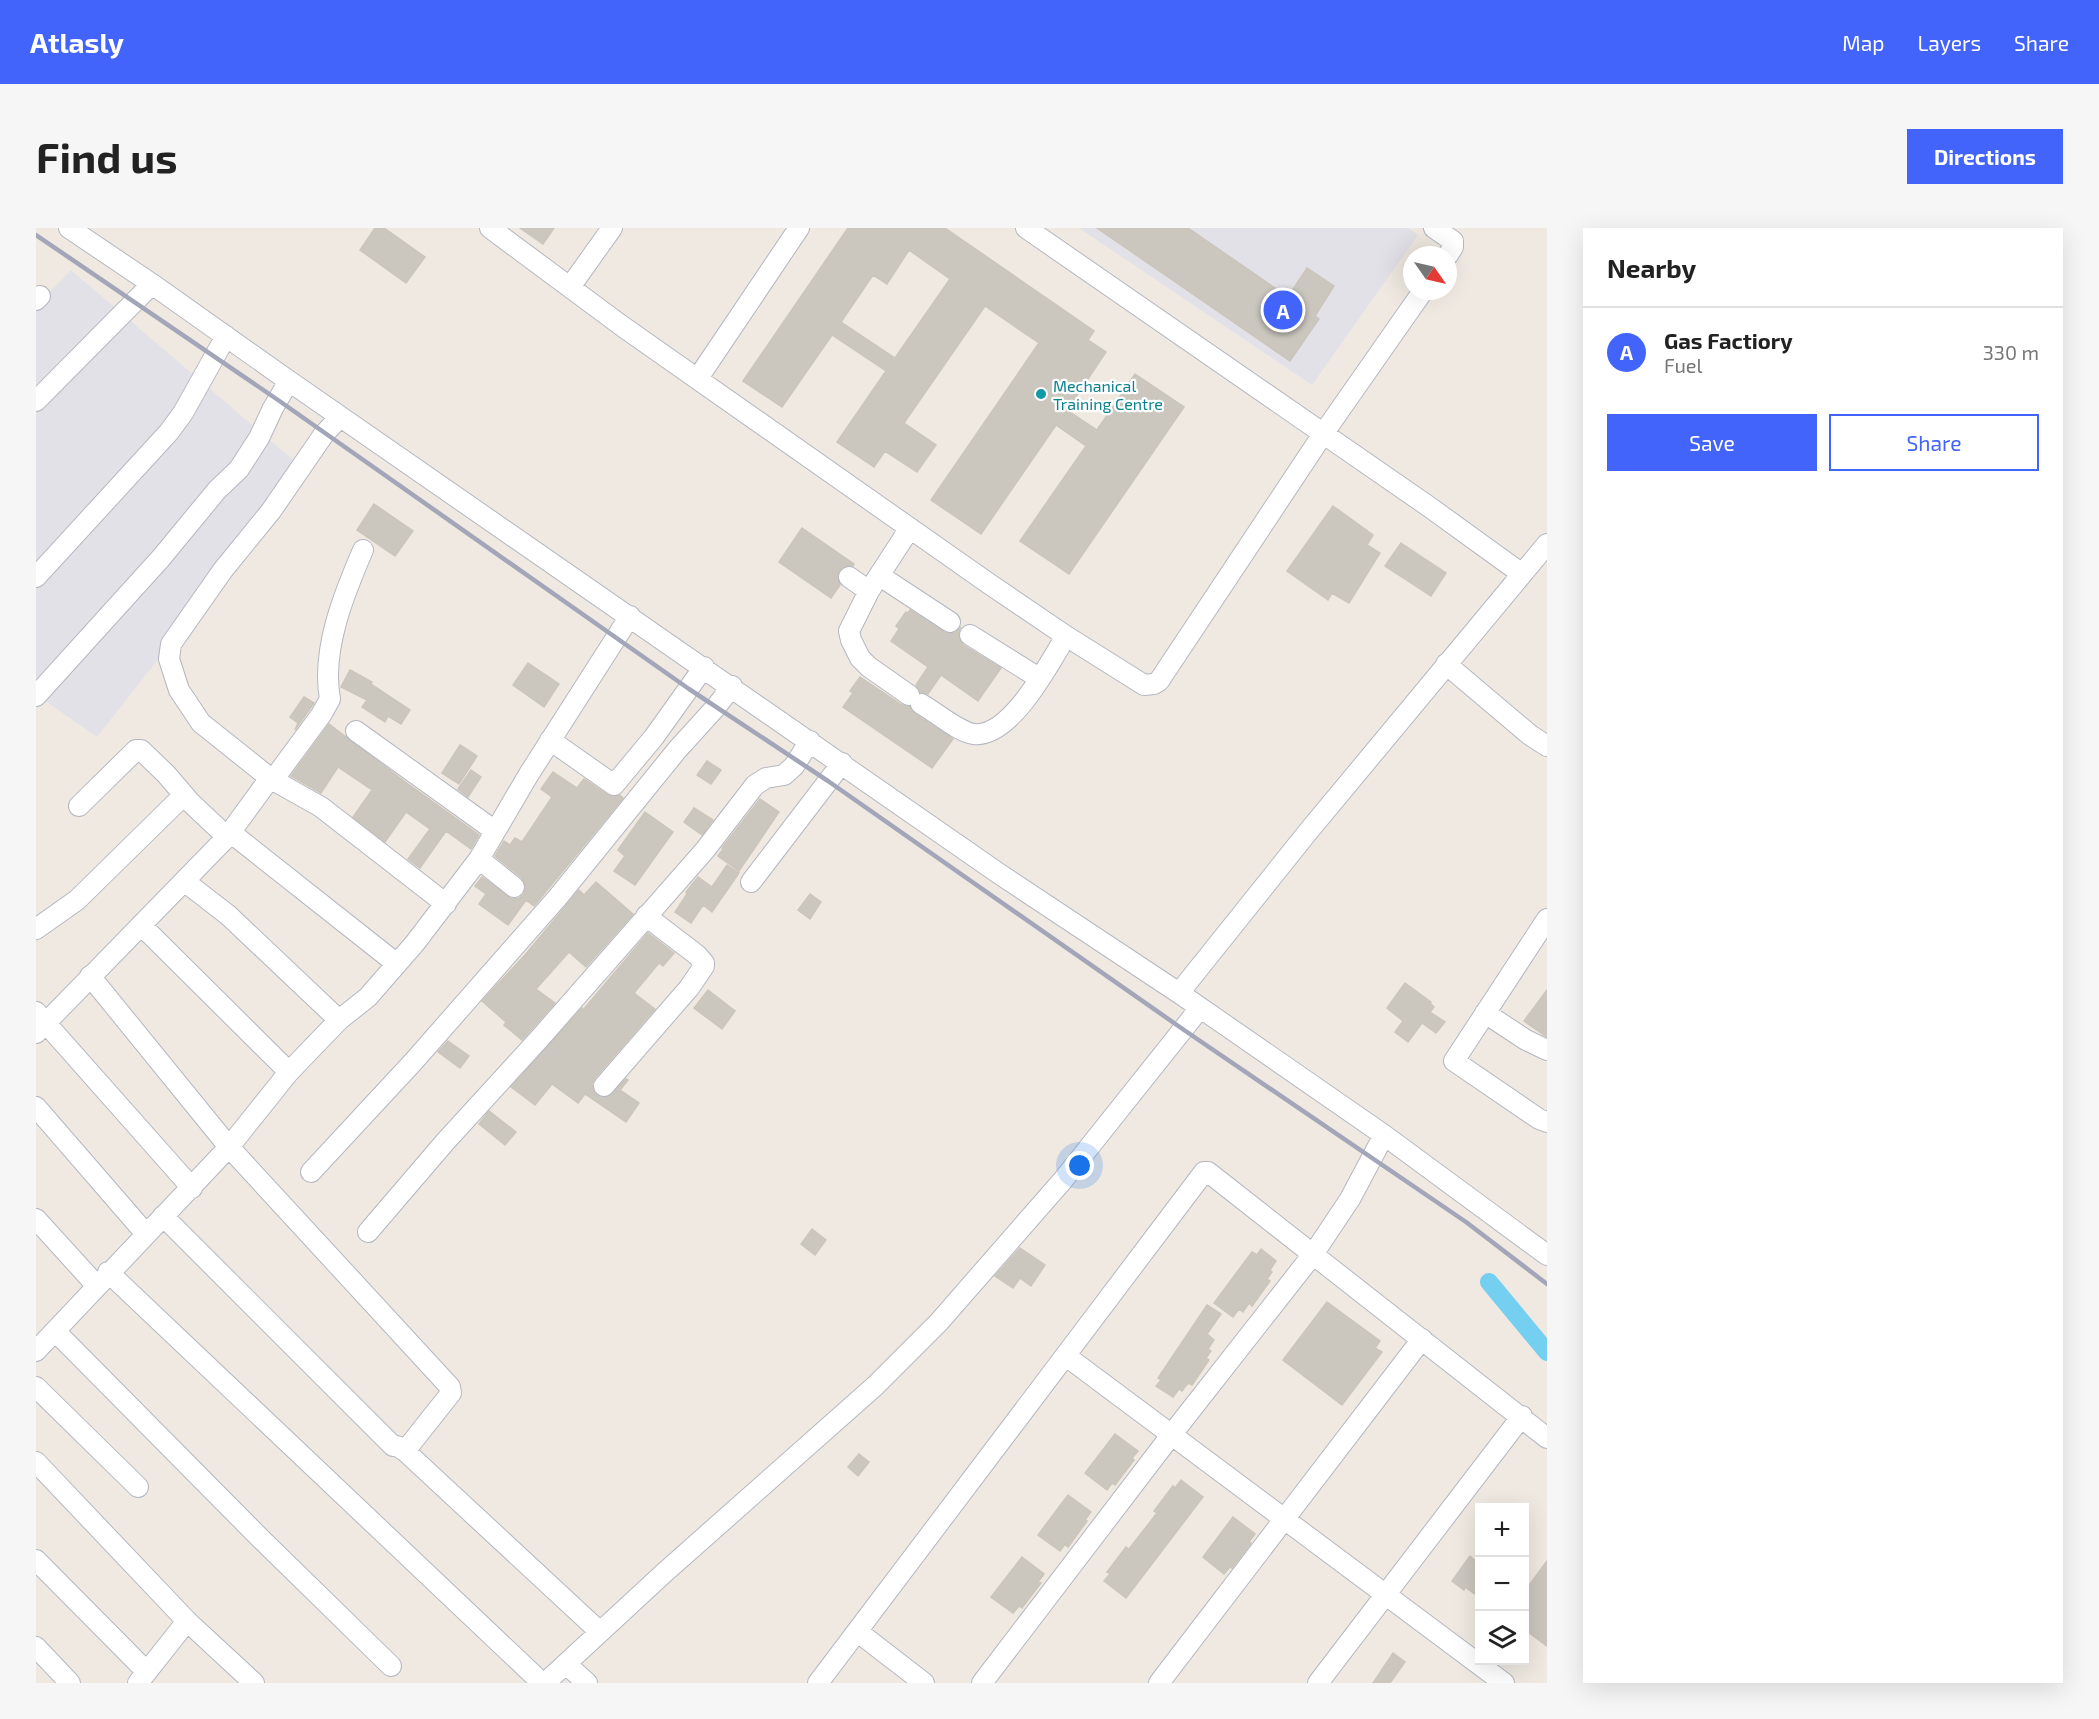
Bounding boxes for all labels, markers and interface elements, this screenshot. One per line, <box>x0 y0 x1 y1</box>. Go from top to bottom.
text: Atlasly <box>30 25 124 59</box>
text: Map <box>1842 30 1884 55</box>
text: Layers <box>1917 30 1981 55</box>
text: Share <box>2014 30 2069 55</box>
button: Directions <box>1907 129 2063 184</box>
text: Find us <box>36 131 178 181</box>
north arrow <box>1403 246 1457 300</box>
text: Nearby <box>1607 252 1696 283</box>
pin: A <box>1264 288 1302 332</box>
text: Gas Factiory <box>1664 327 1793 353</box>
text: A <box>1620 340 1633 364</box>
text: 330 m <box>1983 340 2039 364</box>
text: Fuel <box>1664 353 1703 377</box>
place label: Mechanical Training Centre <box>1053 376 1163 413</box>
marker: Mechanical Training Centre <box>1034 387 1048 401</box>
button: Save <box>1607 414 1817 471</box>
button: Share <box>1829 414 2039 471</box>
your location <box>1065 1151 1094 1180</box>
map controls <box>1475 1503 1529 1665</box>
button: + <box>1475 1503 1529 1557</box>
button: − <box>1475 1557 1529 1611</box>
button: layers <box>1475 1611 1529 1665</box>

